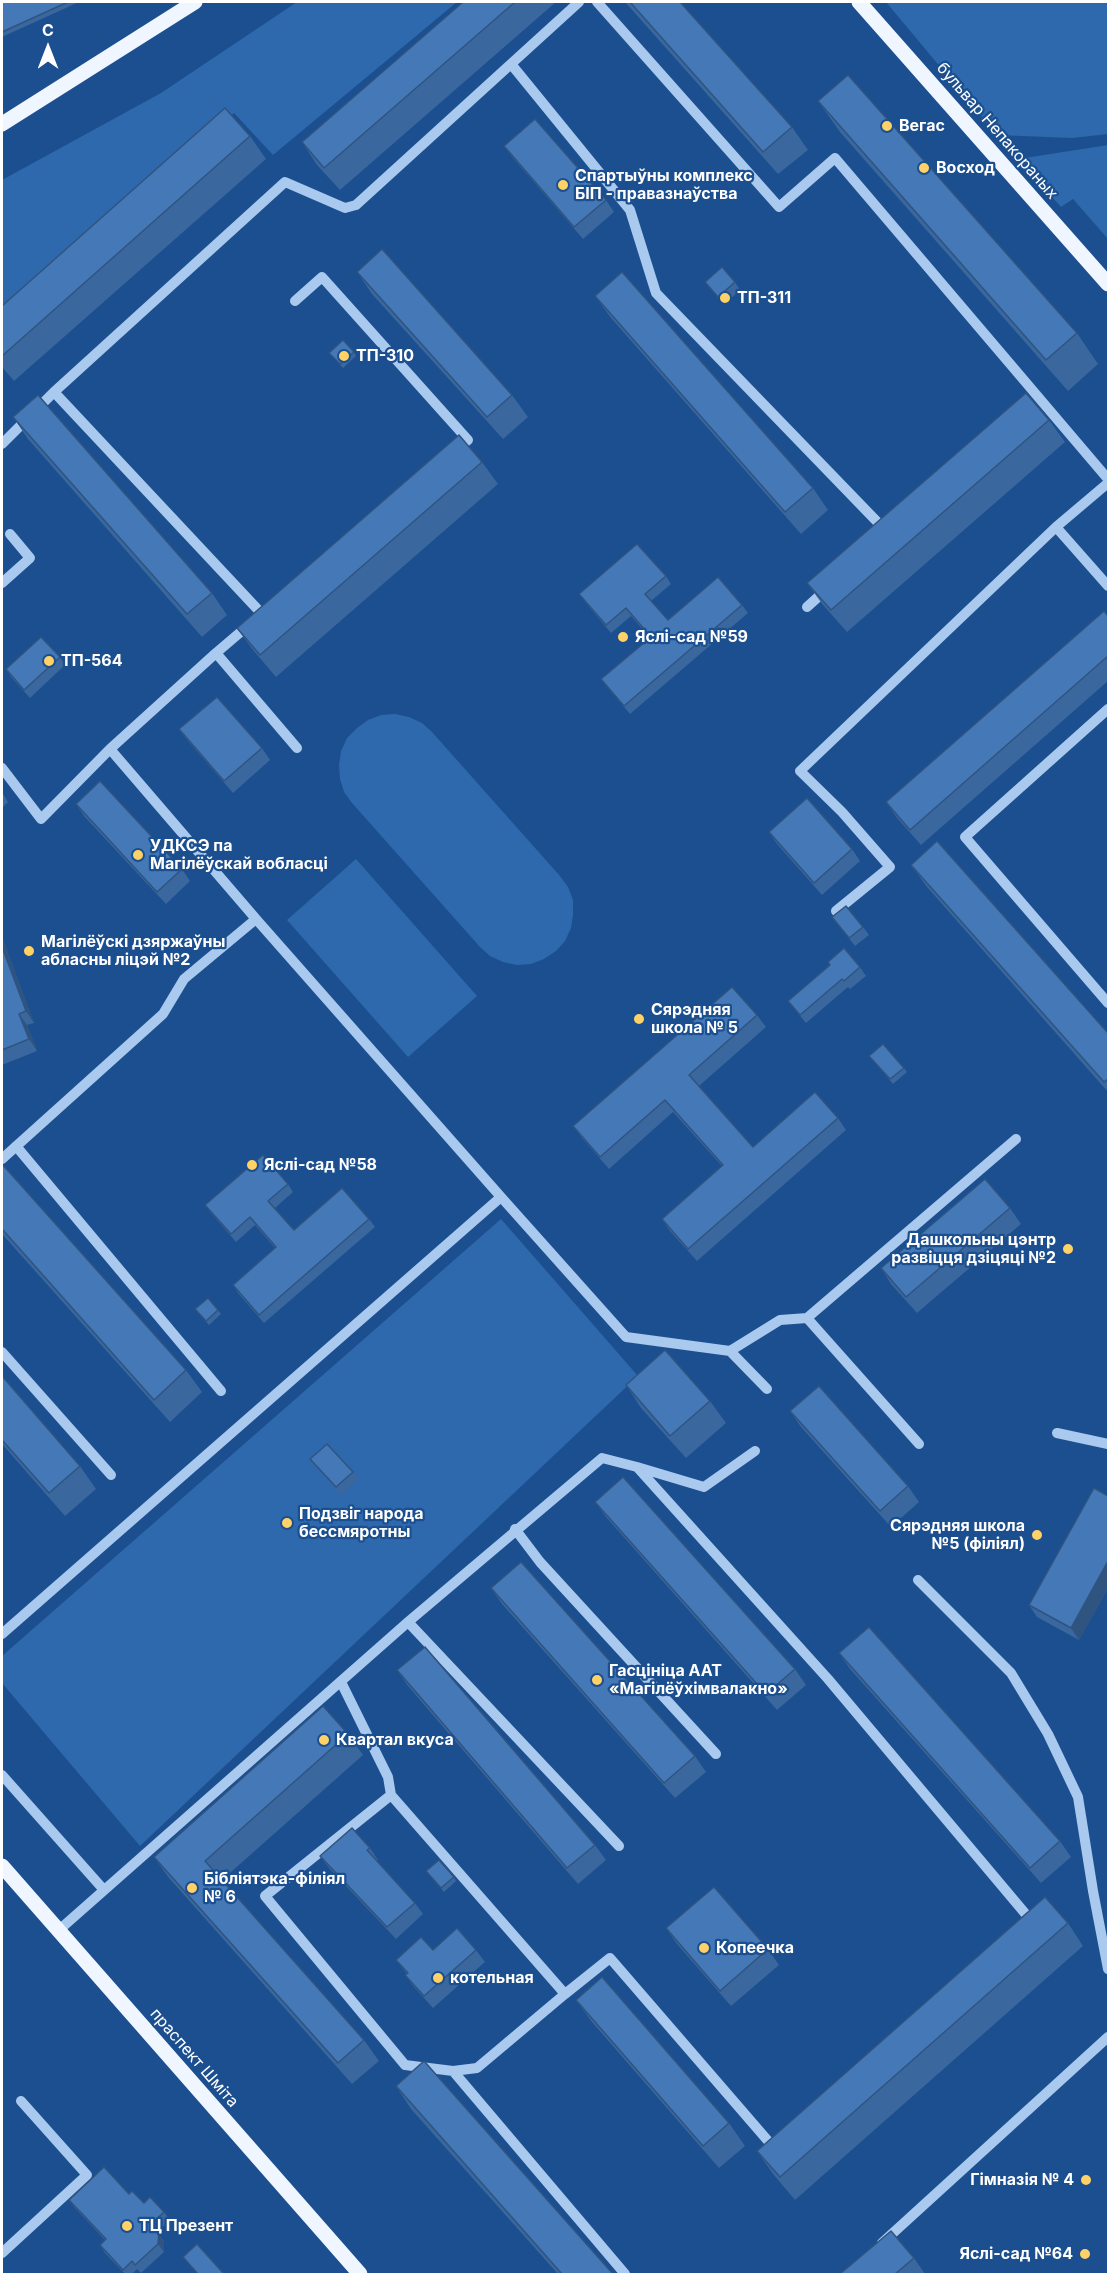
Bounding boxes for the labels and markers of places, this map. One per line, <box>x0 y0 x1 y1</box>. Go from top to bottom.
place label: Вегас <box>899 116 945 136</box>
marker: Вегас <box>880 119 894 133</box>
place label: Восход <box>936 158 995 178</box>
marker: Восход <box>917 161 931 175</box>
place label: Спартыўны комплекс БІП - правазнаўства <box>575 166 753 204</box>
marker: Спартыўны комплекс БІП - правазнаўства <box>556 178 570 192</box>
place label: ТП-311 <box>737 288 791 308</box>
marker: ТП-311 <box>718 291 732 305</box>
place label: ТП-310 <box>356 346 414 366</box>
marker: ТП-310 <box>337 349 351 363</box>
place label: Яслі-сад №59 <box>635 627 748 647</box>
marker: Яслі-сад №59 <box>616 630 630 644</box>
place label: ТП-564 <box>61 651 123 671</box>
marker: ТП-564 <box>42 654 56 668</box>
place label: УДКСЭ па Магілёўскай вобласці <box>150 836 328 874</box>
marker: УДКСЭ па Магілёўскай вобласці <box>131 848 145 862</box>
place label: Магілёўскі дзяржаўны абласны ліцэй №2 <box>41 932 225 970</box>
marker: Магілёўскі дзяржаўны абласны ліцэй №2 <box>22 944 36 958</box>
place label: Сярэдняя школа № 5 <box>651 1000 738 1038</box>
marker: Сярэдняя школа № 5 <box>632 1012 646 1026</box>
place label: Яслі-сад №58 <box>264 1155 377 1175</box>
marker: Яслі-сад №58 <box>245 1158 259 1172</box>
place label: Дашкольны цэнтр развіцця дзіцяці №2 <box>891 1230 1056 1268</box>
marker: Дашкольны цэнтр развіцця дзіцяці №2 <box>1061 1242 1075 1256</box>
place label: Подзвіг народа бессмяротны <box>299 1504 423 1542</box>
marker: Подзвіг народа бессмяротны <box>280 1516 294 1530</box>
place label: Сярэдняя школа №5 (філіял) <box>890 1516 1025 1554</box>
marker: Сярэдняя школа №5 (філіял) <box>1030 1528 1044 1542</box>
place label: Гасцініца ААТ «Магілёўхімвалакно» <box>609 1661 788 1699</box>
marker: Гасцініца ААТ «Магілёўхімвалакно» <box>590 1673 604 1687</box>
place label: Квартал вкуса <box>336 1730 454 1750</box>
marker: Квартал вкуса <box>317 1733 331 1747</box>
place label: Бібліятэка-філіял № 6 <box>204 1869 345 1907</box>
marker: Бібліятэка-філіял № 6 <box>185 1881 199 1895</box>
place label: Копеечка <box>716 1938 794 1958</box>
marker: Копеечка <box>697 1941 711 1955</box>
place label: котельная <box>450 1968 534 1988</box>
marker: котельная <box>431 1971 445 1985</box>
place label: Гімназія № 4 <box>970 2170 1074 2190</box>
marker: Гімназія № 4 <box>1079 2173 1093 2187</box>
place label: ТЦ Презент <box>139 2216 233 2236</box>
marker: ТЦ Презент <box>120 2219 134 2233</box>
place label: Яслі-сад №64 <box>959 2244 1073 2264</box>
marker: Яслі-сад №64 <box>1078 2247 1092 2261</box>

